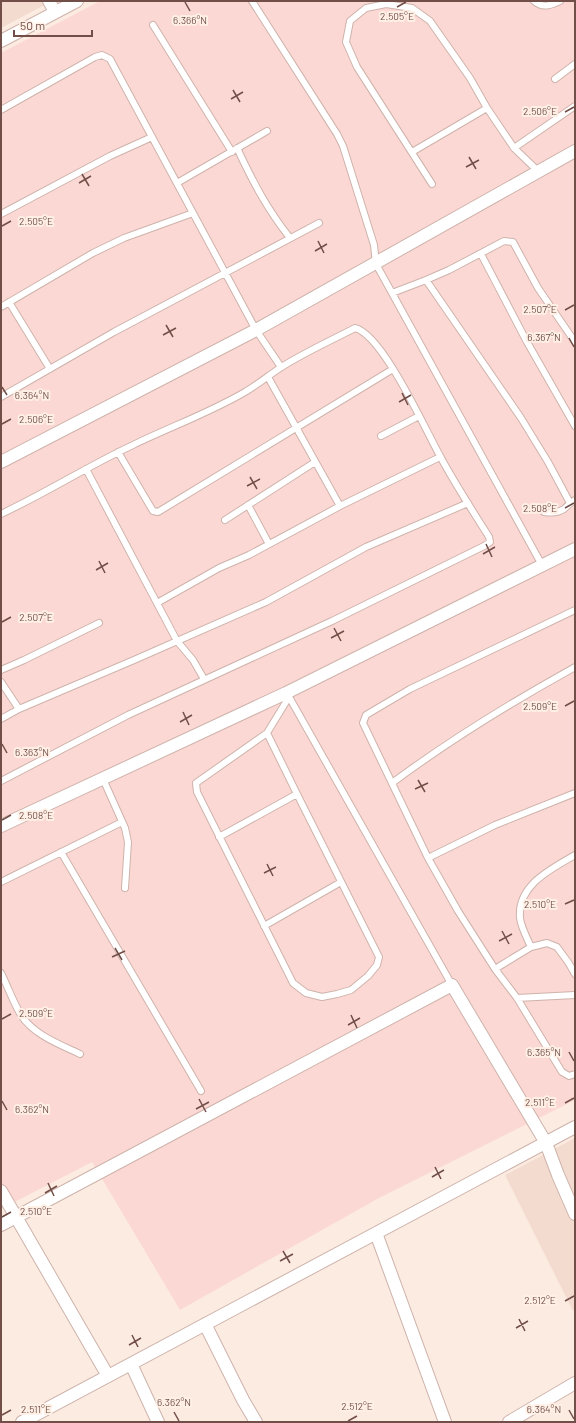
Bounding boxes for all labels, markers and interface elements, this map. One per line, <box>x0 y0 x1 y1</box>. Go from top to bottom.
text: 2.505°E <box>380 10 414 22</box>
scale bar <box>14 12 92 38</box>
text: 6.366°N <box>173 14 207 26</box>
text: 50 m <box>20 18 45 32</box>
text: 2.506°E <box>523 105 557 117</box>
text: 2.505°E <box>19 215 53 227</box>
text: 2.507°E <box>523 303 557 315</box>
text: 6.367°N <box>527 331 561 343</box>
text: 6.364°N <box>15 389 49 401</box>
text: 2.506°E <box>19 413 53 425</box>
text: 2.508°E <box>523 502 557 514</box>
text: 2.507°E <box>19 611 53 623</box>
text: 2.509°E <box>523 700 557 712</box>
text: 6.363°N <box>15 746 49 758</box>
text: 2.508°E <box>19 809 53 821</box>
text: 2.510°E <box>524 898 556 910</box>
text: 2.509°E <box>19 1007 53 1019</box>
text: 6.365°N <box>527 1046 561 1058</box>
text: 2.511°E <box>525 1096 555 1108</box>
text: 6.362°N <box>15 1103 49 1115</box>
text: 2.510°E <box>20 1205 52 1217</box>
text: 2.512°E <box>524 1294 556 1306</box>
text: 6.362°N <box>157 1396 191 1408</box>
text: 2.512°E <box>341 1400 373 1412</box>
text: 2.511°E <box>21 1403 51 1415</box>
text: 6.364°N <box>527 1403 561 1415</box>

